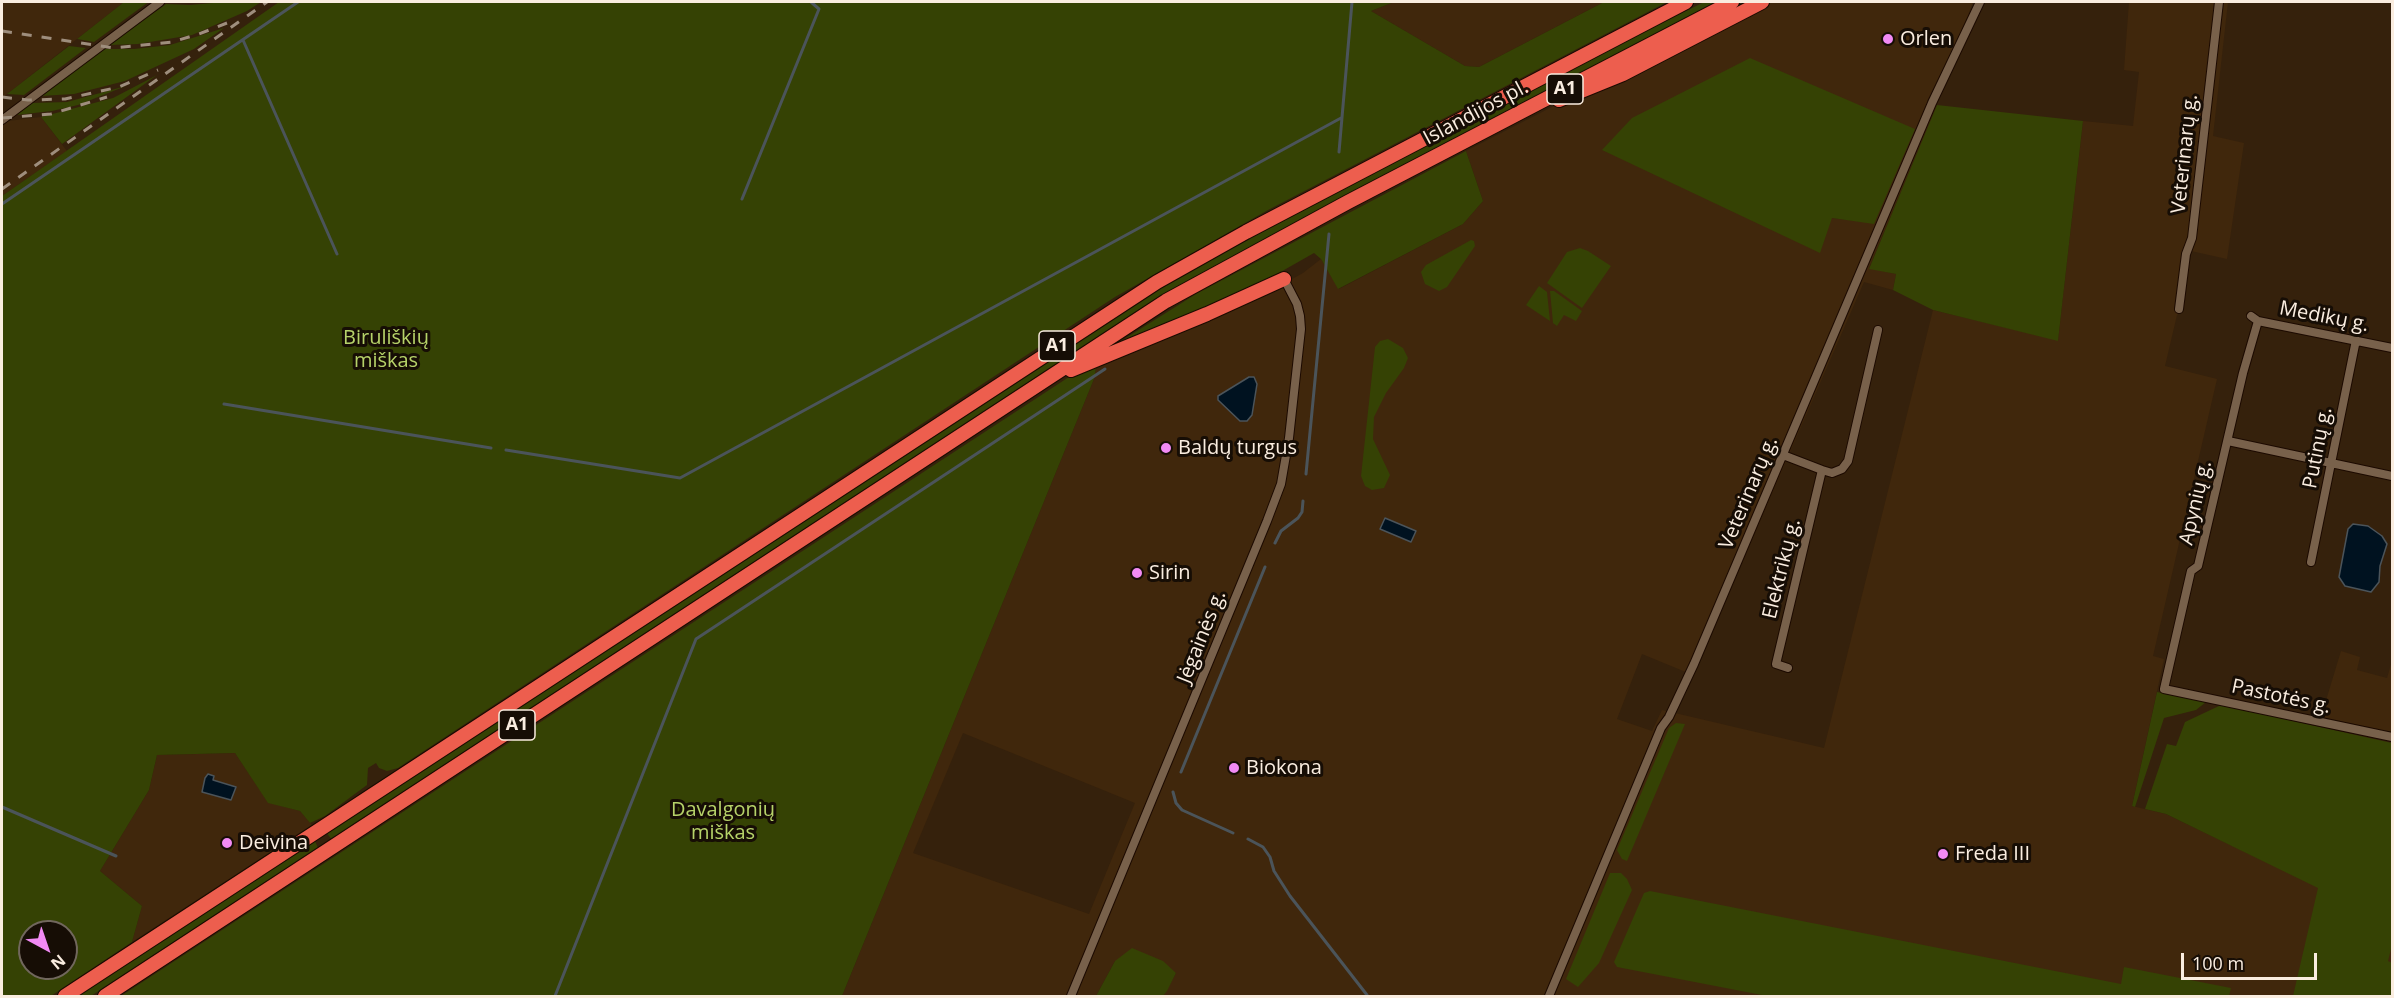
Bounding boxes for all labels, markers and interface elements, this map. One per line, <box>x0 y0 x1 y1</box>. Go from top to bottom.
place label: Orlen <box>1900 27 1952 51</box>
marker: Orlen <box>1881 32 1895 46</box>
road number: A1 <box>1547 74 1583 104</box>
street label: Islandijos pl. <box>1420 75 1532 151</box>
street label: Veterinarų g. <box>2167 93 2203 215</box>
street label: Medikų g. <box>2277 297 2371 337</box>
park label: Biruliškių miškas <box>343 326 429 373</box>
road number: A1 <box>1039 331 1075 361</box>
street label: Putinų g. <box>2298 405 2338 491</box>
street label: Veterinarų g. <box>1715 433 1783 553</box>
place label: Baldų turgus <box>1178 436 1297 460</box>
marker: Baldų turgus <box>1159 441 1173 455</box>
street label: Apynių g. <box>2175 459 2217 547</box>
street label: Elektrikų g. <box>1758 516 1806 622</box>
place label: Sirin <box>1149 561 1191 585</box>
marker: Sirin <box>1130 566 1144 580</box>
street label: Jėgainės g. <box>1173 587 1231 687</box>
street label: Pastotės g. <box>2229 675 2333 719</box>
road number: A1 <box>499 710 535 740</box>
place label: Biokona <box>1246 756 1322 780</box>
marker: Biokona <box>1227 761 1241 775</box>
park label: Davalgonių miškas <box>671 798 775 845</box>
place label: Deivina <box>239 831 308 855</box>
marker: Deivina <box>220 836 234 850</box>
place label: Freda III <box>1955 842 2030 866</box>
marker: Freda III <box>1936 847 1950 861</box>
north arrow <box>18 920 78 980</box>
scale bar <box>2184 941 2320 979</box>
text: N <box>46 950 70 975</box>
text: 100 m <box>2192 951 2244 975</box>

